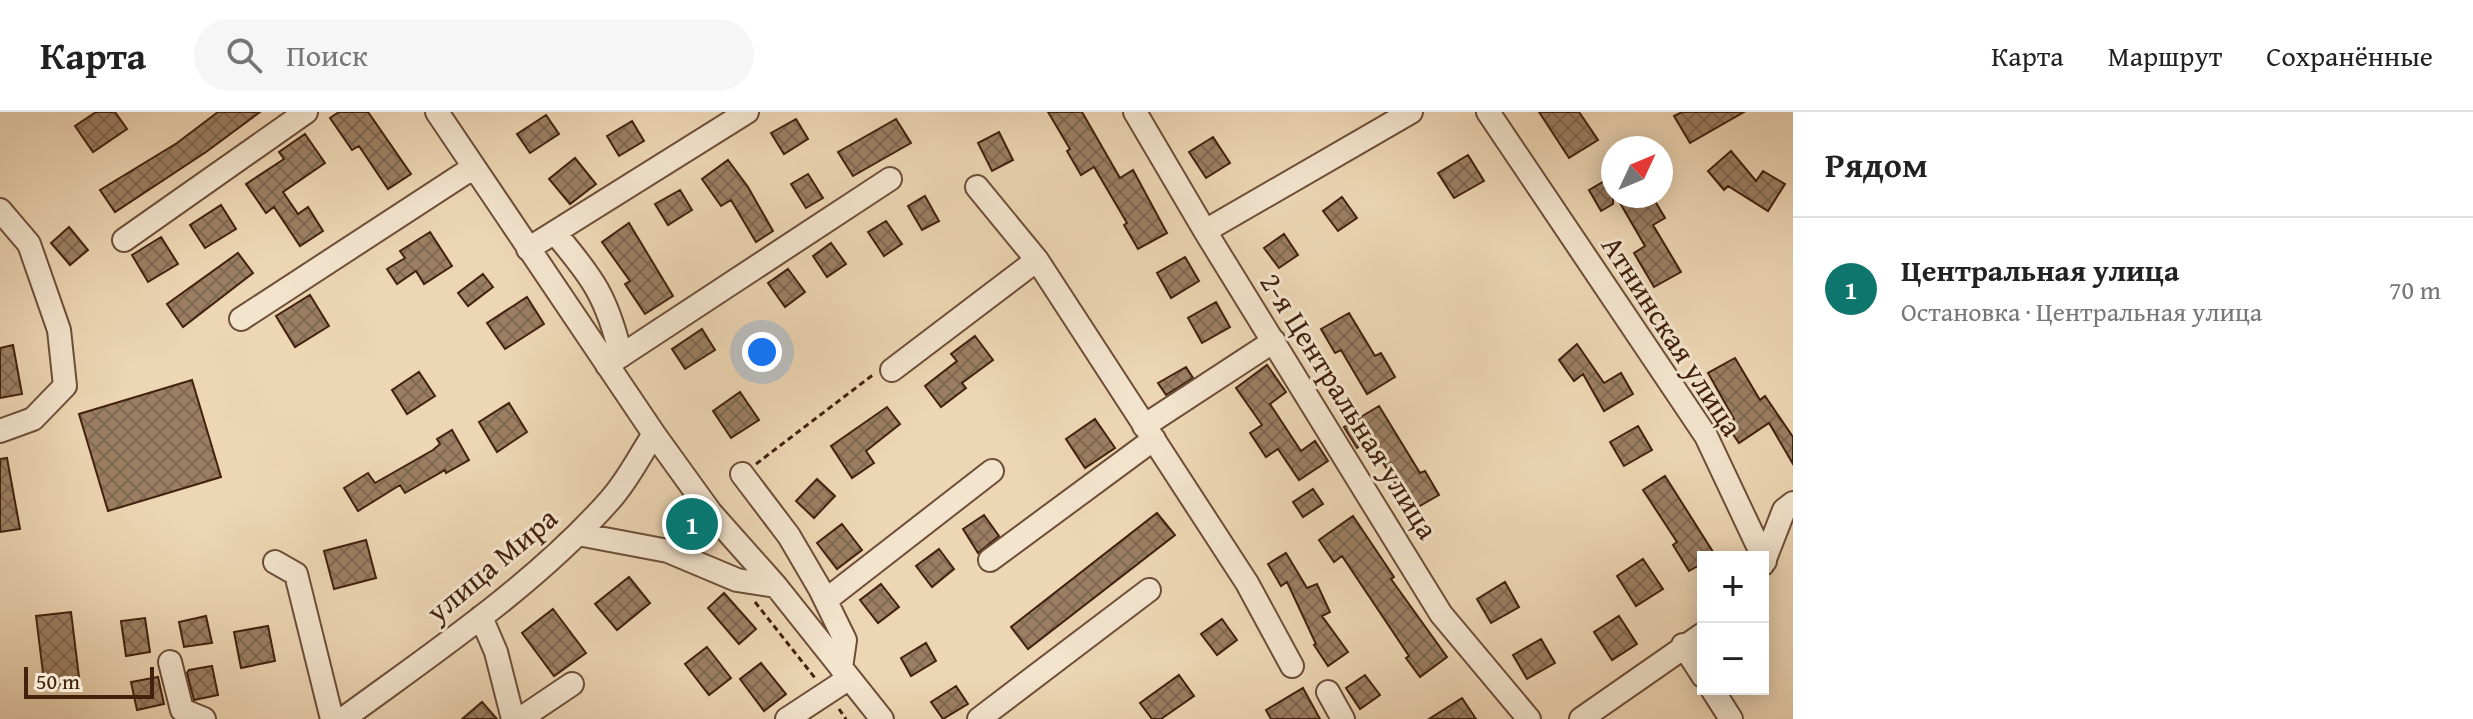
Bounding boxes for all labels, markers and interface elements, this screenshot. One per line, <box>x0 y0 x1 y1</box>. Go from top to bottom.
search box <box>194 19 754 91</box>
text: Карта <box>40 27 146 83</box>
icon: search <box>222 33 266 77</box>
text: Поиск <box>286 33 368 77</box>
text: Карта <box>1991 35 2064 76</box>
text: Маршрут <box>2108 35 2222 76</box>
text: Сохранённые <box>2266 35 2433 76</box>
north arrow <box>1601 136 1673 208</box>
text: Рядом <box>1825 140 1928 189</box>
street label: Атнинская улица <box>1591 226 1755 445</box>
text: Центральная улица <box>1901 248 2179 292</box>
street label: 2-я Центральная улица <box>1250 263 1450 548</box>
text: 1 <box>1844 270 1858 309</box>
text: 70 m <box>2389 270 2441 309</box>
text: Остановка · Центральная улица <box>1901 292 2262 331</box>
your location <box>742 332 782 372</box>
pin: 1 <box>666 494 718 554</box>
street label: улица Мира <box>415 496 567 633</box>
map controls <box>1697 551 1769 695</box>
button: + <box>1697 551 1769 623</box>
button: − <box>1697 623 1769 695</box>
scale bar <box>24 663 154 699</box>
text: 50 m <box>36 665 80 697</box>

